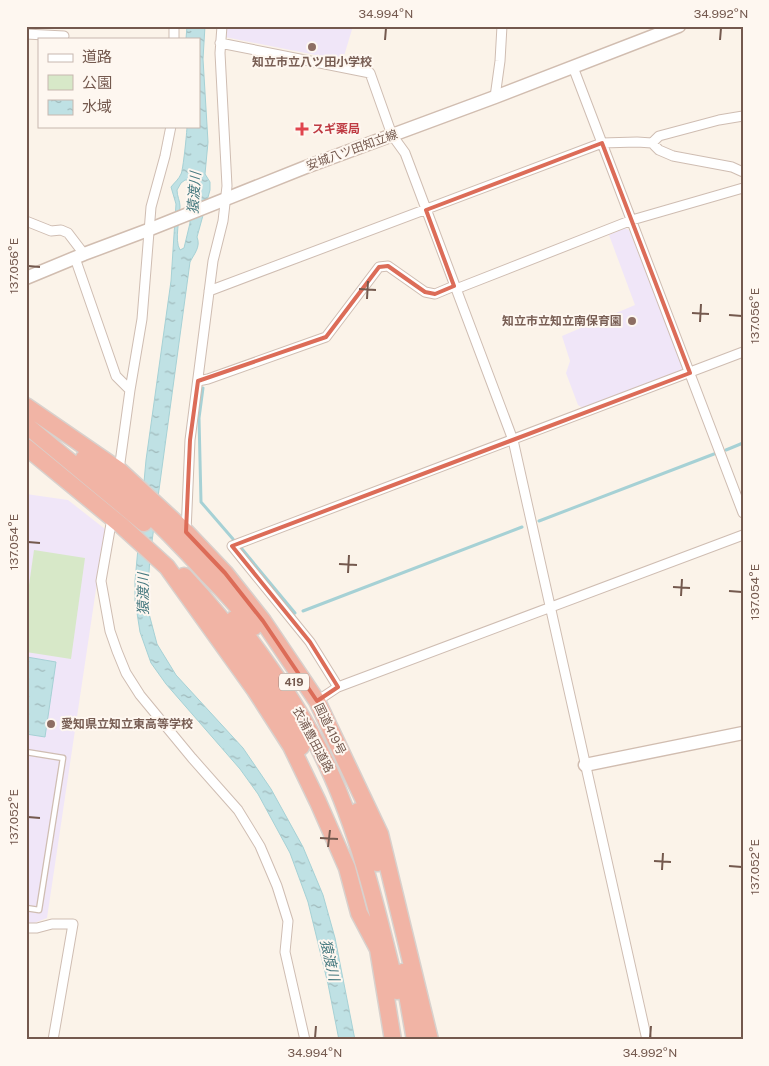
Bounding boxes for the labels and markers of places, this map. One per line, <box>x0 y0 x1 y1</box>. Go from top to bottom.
marker: 知立市立八ツ田小学校 <box>306 41 318 53</box>
place label: 知立市立八ツ田小学校 <box>252 55 372 69</box>
place label: スギ薬局 <box>312 122 360 136</box>
marker: スギ薬局 <box>296 123 308 135</box>
place label: 知立市立知立南保育園 <box>502 314 622 328</box>
marker: 知立市立知立南保育園 <box>626 315 638 327</box>
place label: 愛知県立知立東高等学校 <box>61 717 193 731</box>
marker: 愛知県立知立東高等学校 <box>45 718 57 730</box>

